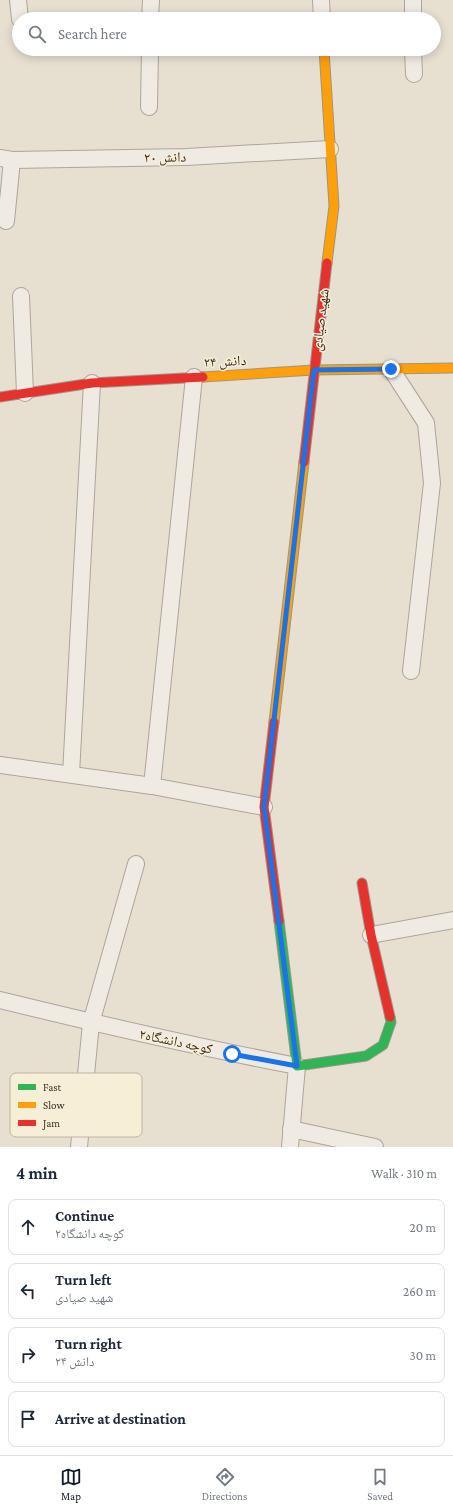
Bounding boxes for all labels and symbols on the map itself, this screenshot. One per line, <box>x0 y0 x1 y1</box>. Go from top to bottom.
street label: دانش ۲۰ <box>144 149 187 166</box>
street label: شهید صیادی <box>308 288 333 352</box>
street label: دانش ۲۴ <box>203 352 247 371</box>
route end <box>382 360 400 378</box>
street label: کوچه دانشگاه۲ <box>138 1025 214 1058</box>
route start <box>223 1045 241 1063</box>
legend <box>10 1073 142 1137</box>
text: Fast <box>43 1081 62 1093</box>
text: Slow <box>43 1099 65 1111</box>
text: Jam <box>42 1117 60 1130</box>

